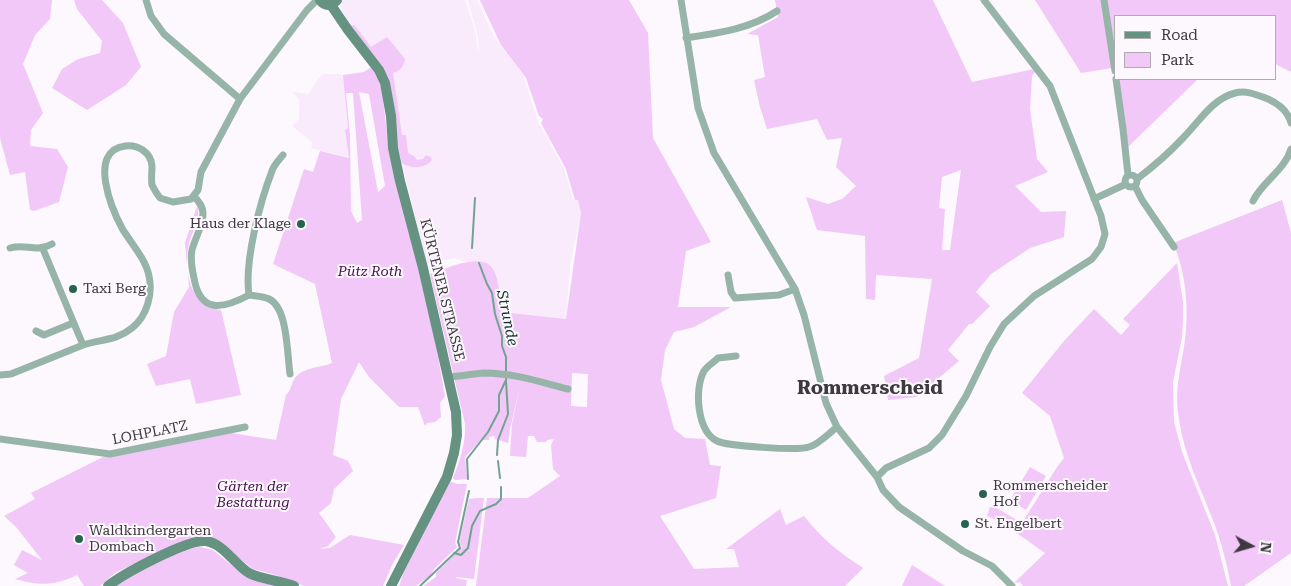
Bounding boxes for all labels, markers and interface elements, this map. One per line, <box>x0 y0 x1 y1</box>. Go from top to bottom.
legend <box>1114 15 1276 80</box>
text: Road <box>1161 26 1198 44</box>
text: Park <box>1161 51 1194 69</box>
place label: Haus der Klage <box>190 216 291 232</box>
street label: KÜRTENER STRASSE <box>416 217 468 363</box>
marker: Haus der Klage <box>295 218 307 230</box>
park label: Pütz Roth <box>338 264 402 280</box>
place label: Taxi Berg <box>83 281 146 297</box>
marker: Taxi Berg <box>67 283 79 295</box>
water label: Strunde <box>492 288 522 348</box>
district label: Rommerscheid <box>797 377 943 399</box>
street label: LOHPLATZ <box>111 417 189 449</box>
place label: Rommerscheider Hof <box>993 478 1108 511</box>
park label: Gärten der Bestattung <box>216 479 290 512</box>
marker: Rommerscheider Hof <box>977 488 989 500</box>
place label: St. Engelbert <box>975 516 1062 532</box>
marker: St. Engelbert <box>959 518 971 530</box>
north arrow <box>1226 521 1276 571</box>
place label: Waldkindergarten Dombach <box>89 523 211 556</box>
marker: Waldkindergarten Dombach <box>73 533 85 545</box>
text: N <box>1257 541 1274 554</box>

